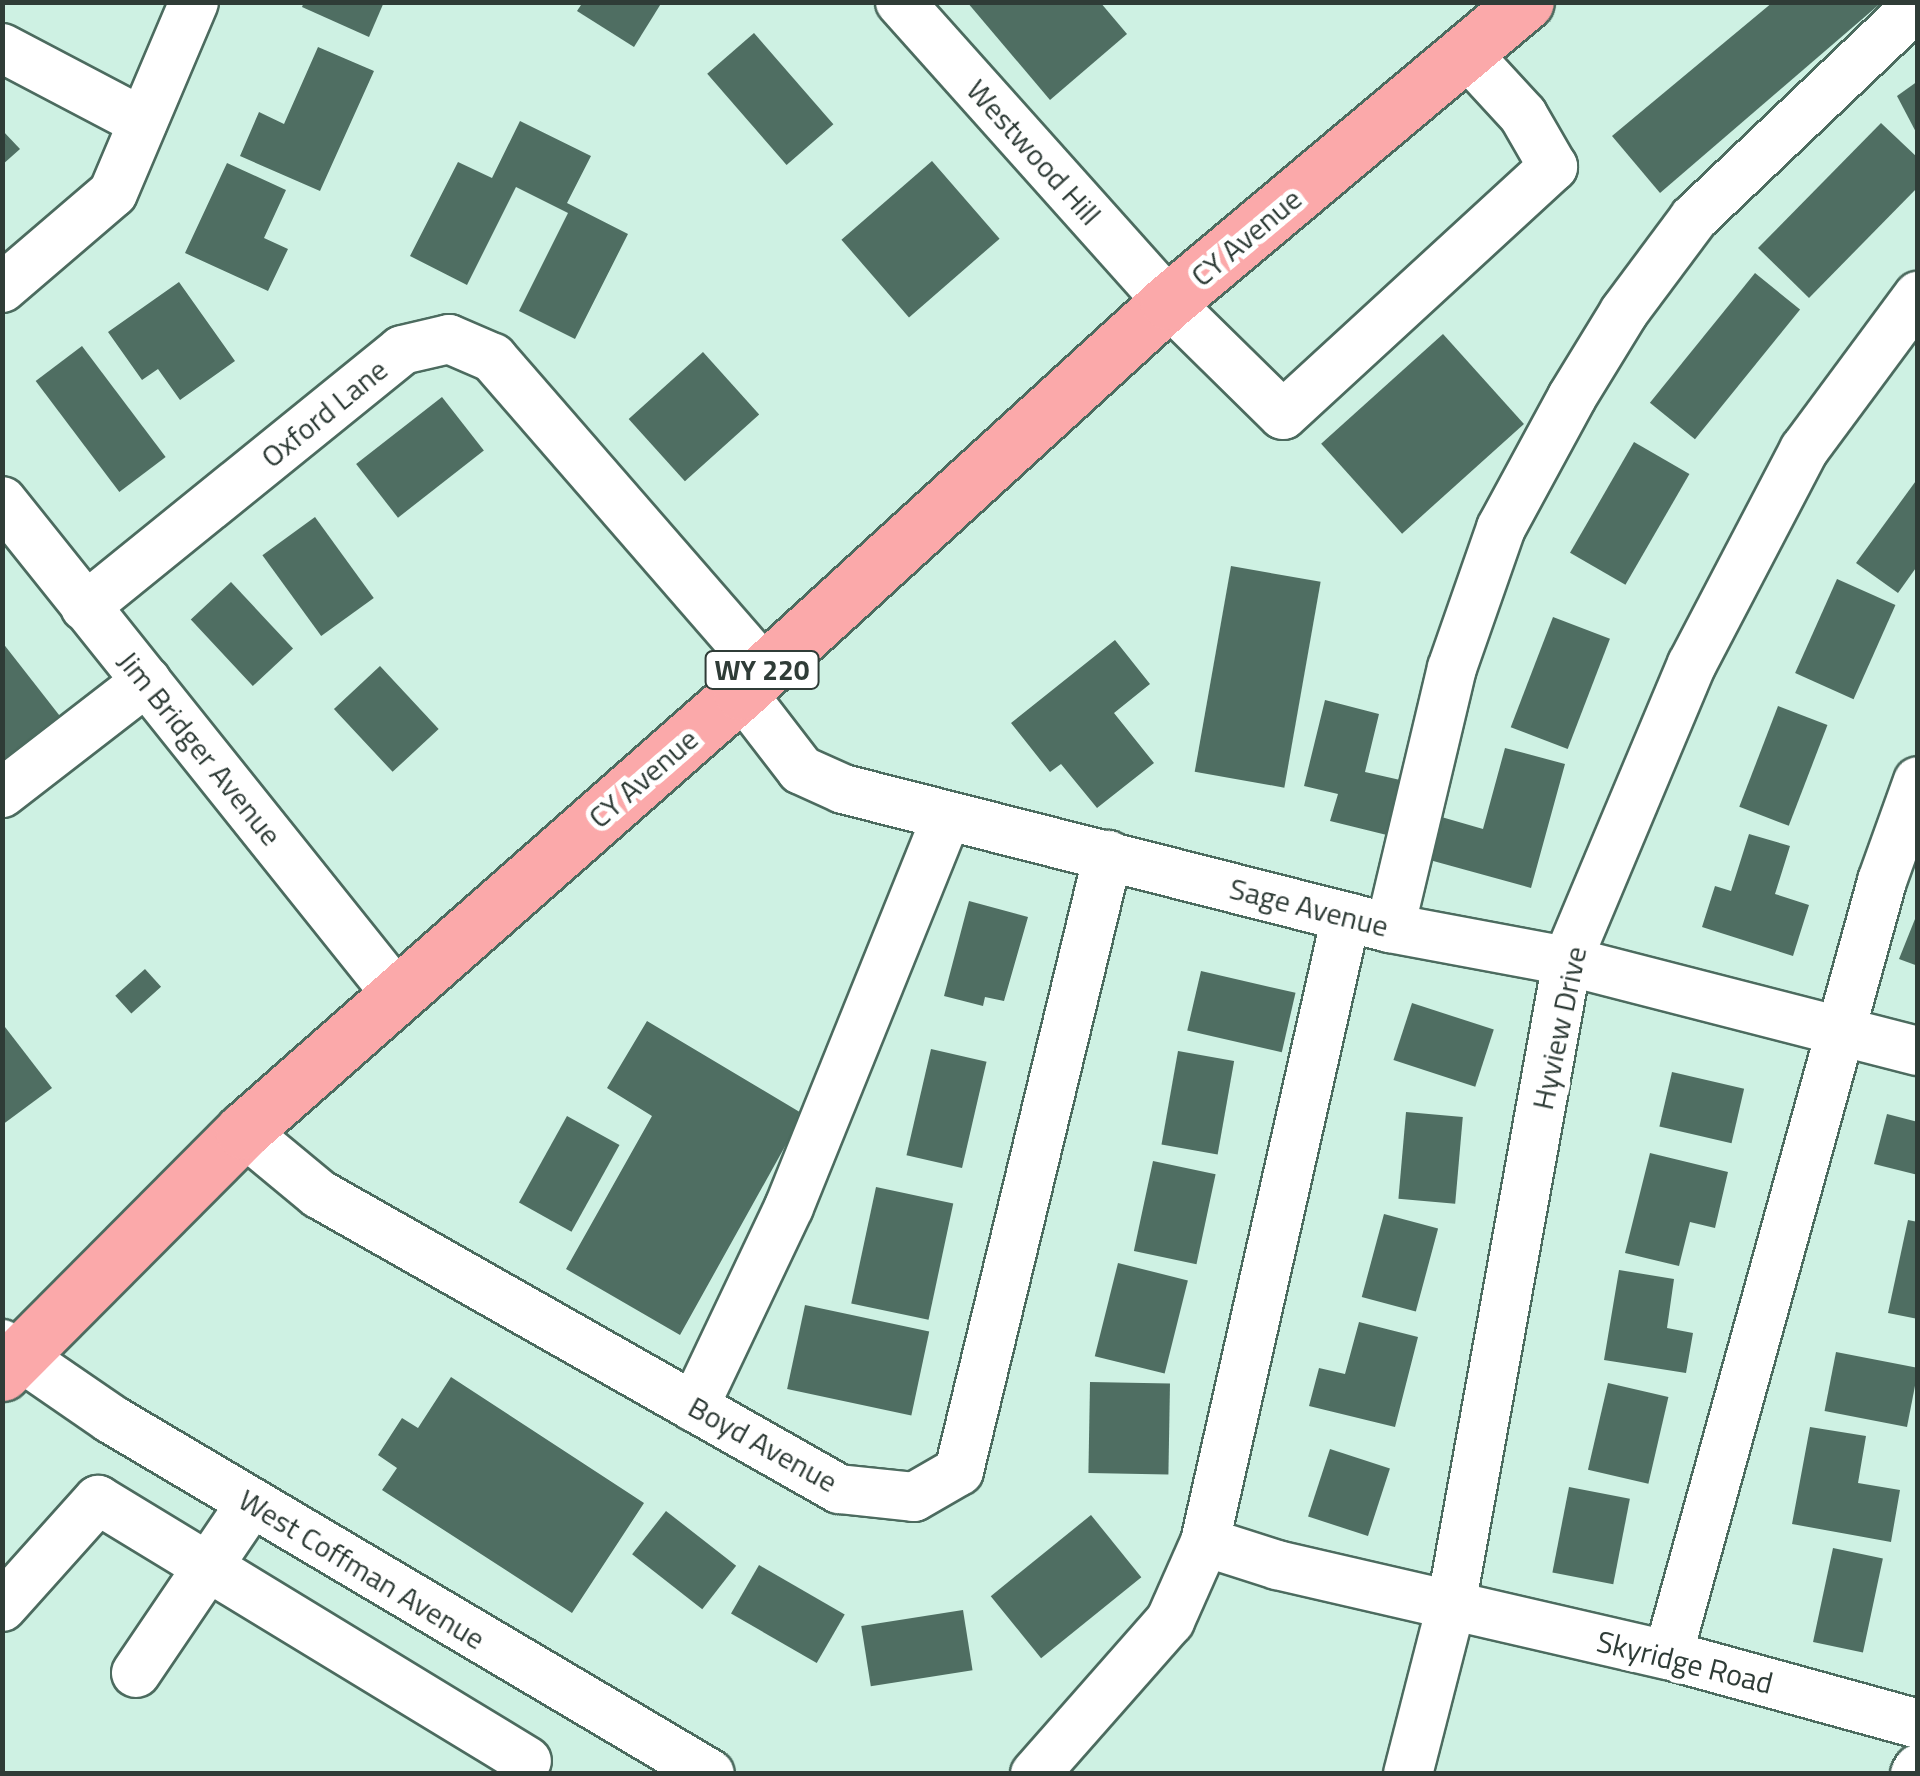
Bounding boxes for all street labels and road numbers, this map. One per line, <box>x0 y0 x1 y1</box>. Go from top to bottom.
street label: Westwood Hill <box>959 72 1109 232</box>
street label: CY Avenue <box>1184 180 1308 294</box>
street label: Oxford Lane <box>254 351 394 475</box>
street label: Jim Bridger Avenue <box>111 644 289 852</box>
road number: WY 220 <box>704 647 820 693</box>
street label: CY Avenue <box>581 721 705 835</box>
street label: Sage Avenue <box>1226 870 1392 944</box>
street label: Hyview Drive <box>1524 943 1594 1113</box>
street label: Boyd Avenue <box>682 1388 844 1500</box>
street label: West Coffman Avenue <box>232 1481 492 1657</box>
street label: Skyridge Road <box>1593 1623 1777 1701</box>

